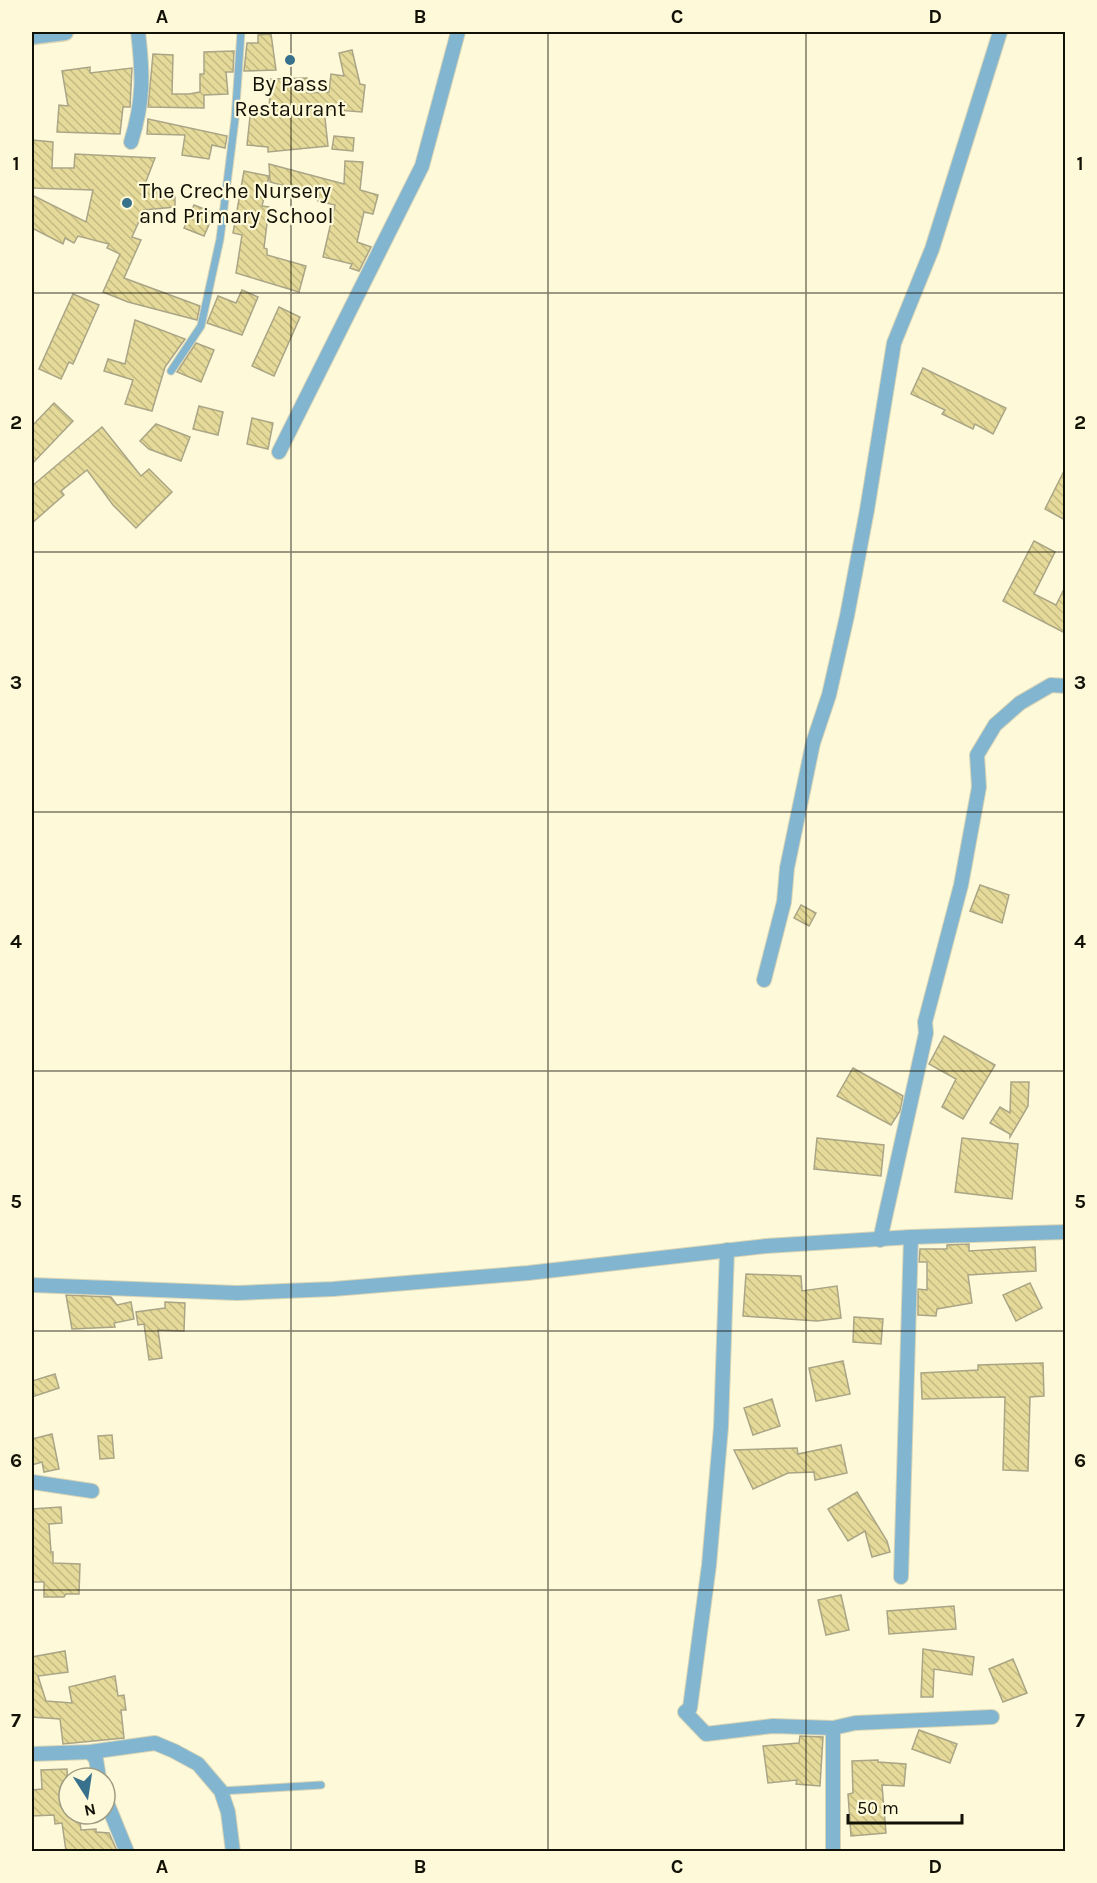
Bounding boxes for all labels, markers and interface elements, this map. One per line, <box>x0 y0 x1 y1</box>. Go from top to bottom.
text: A <box>156 5 169 28</box>
text: B <box>414 5 426 28</box>
text: C <box>671 5 683 28</box>
text: D <box>928 5 942 28</box>
marker: By Pass Restaurant <box>283 53 297 67</box>
place label: By Pass Restaurant <box>234 71 346 122</box>
text: 1 <box>12 152 20 175</box>
text: 1 <box>1076 152 1084 175</box>
place label: The Creche Nursery and Primary School <box>139 178 334 229</box>
marker: The Creche Nursery and Primary School <box>120 196 134 210</box>
text: 2 <box>10 411 22 434</box>
text: 2 <box>1074 411 1086 434</box>
text: 3 <box>10 671 22 694</box>
text: 3 <box>1074 671 1086 694</box>
text: 4 <box>10 930 22 953</box>
text: 4 <box>1074 930 1086 953</box>
text: 5 <box>10 1190 22 1213</box>
text: 5 <box>1074 1190 1086 1213</box>
text: 6 <box>10 1449 22 1472</box>
text: 6 <box>1074 1449 1086 1472</box>
text: 7 <box>11 1709 21 1732</box>
text: 7 <box>1075 1709 1085 1732</box>
north arrow <box>57 1766 117 1826</box>
scale bar <box>848 1787 962 1825</box>
text: 50 m <box>857 1797 899 1819</box>
text: N <box>82 1800 98 1821</box>
text: A <box>156 1855 169 1878</box>
text: B <box>414 1855 426 1878</box>
text: C <box>671 1855 683 1878</box>
text: D <box>928 1855 942 1878</box>

